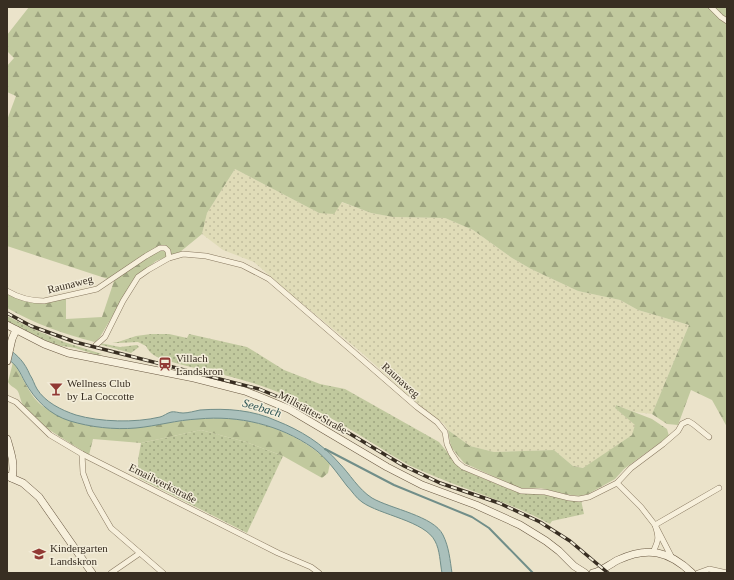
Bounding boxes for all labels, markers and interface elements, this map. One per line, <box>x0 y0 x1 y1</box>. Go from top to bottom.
street label: Raunaweg <box>46 272 94 295</box>
place label: Villach Landskron <box>176 352 224 377</box>
station icon: Villach Landskron <box>157 356 173 372</box>
street label: Raunaweg <box>380 360 423 400</box>
place label: Wellness Club by La Coccotte <box>67 377 134 402</box>
bar icon: Wellness Club by La Coccotte <box>48 381 64 397</box>
street label: Millstätter Straße <box>277 388 350 436</box>
water label: Seebach <box>241 396 283 420</box>
street label: Emailwerkstraße <box>127 461 199 505</box>
place label: Kindergarten Landskron <box>50 542 108 567</box>
school or university icon: Kindergarten Landskron <box>31 546 47 562</box>

